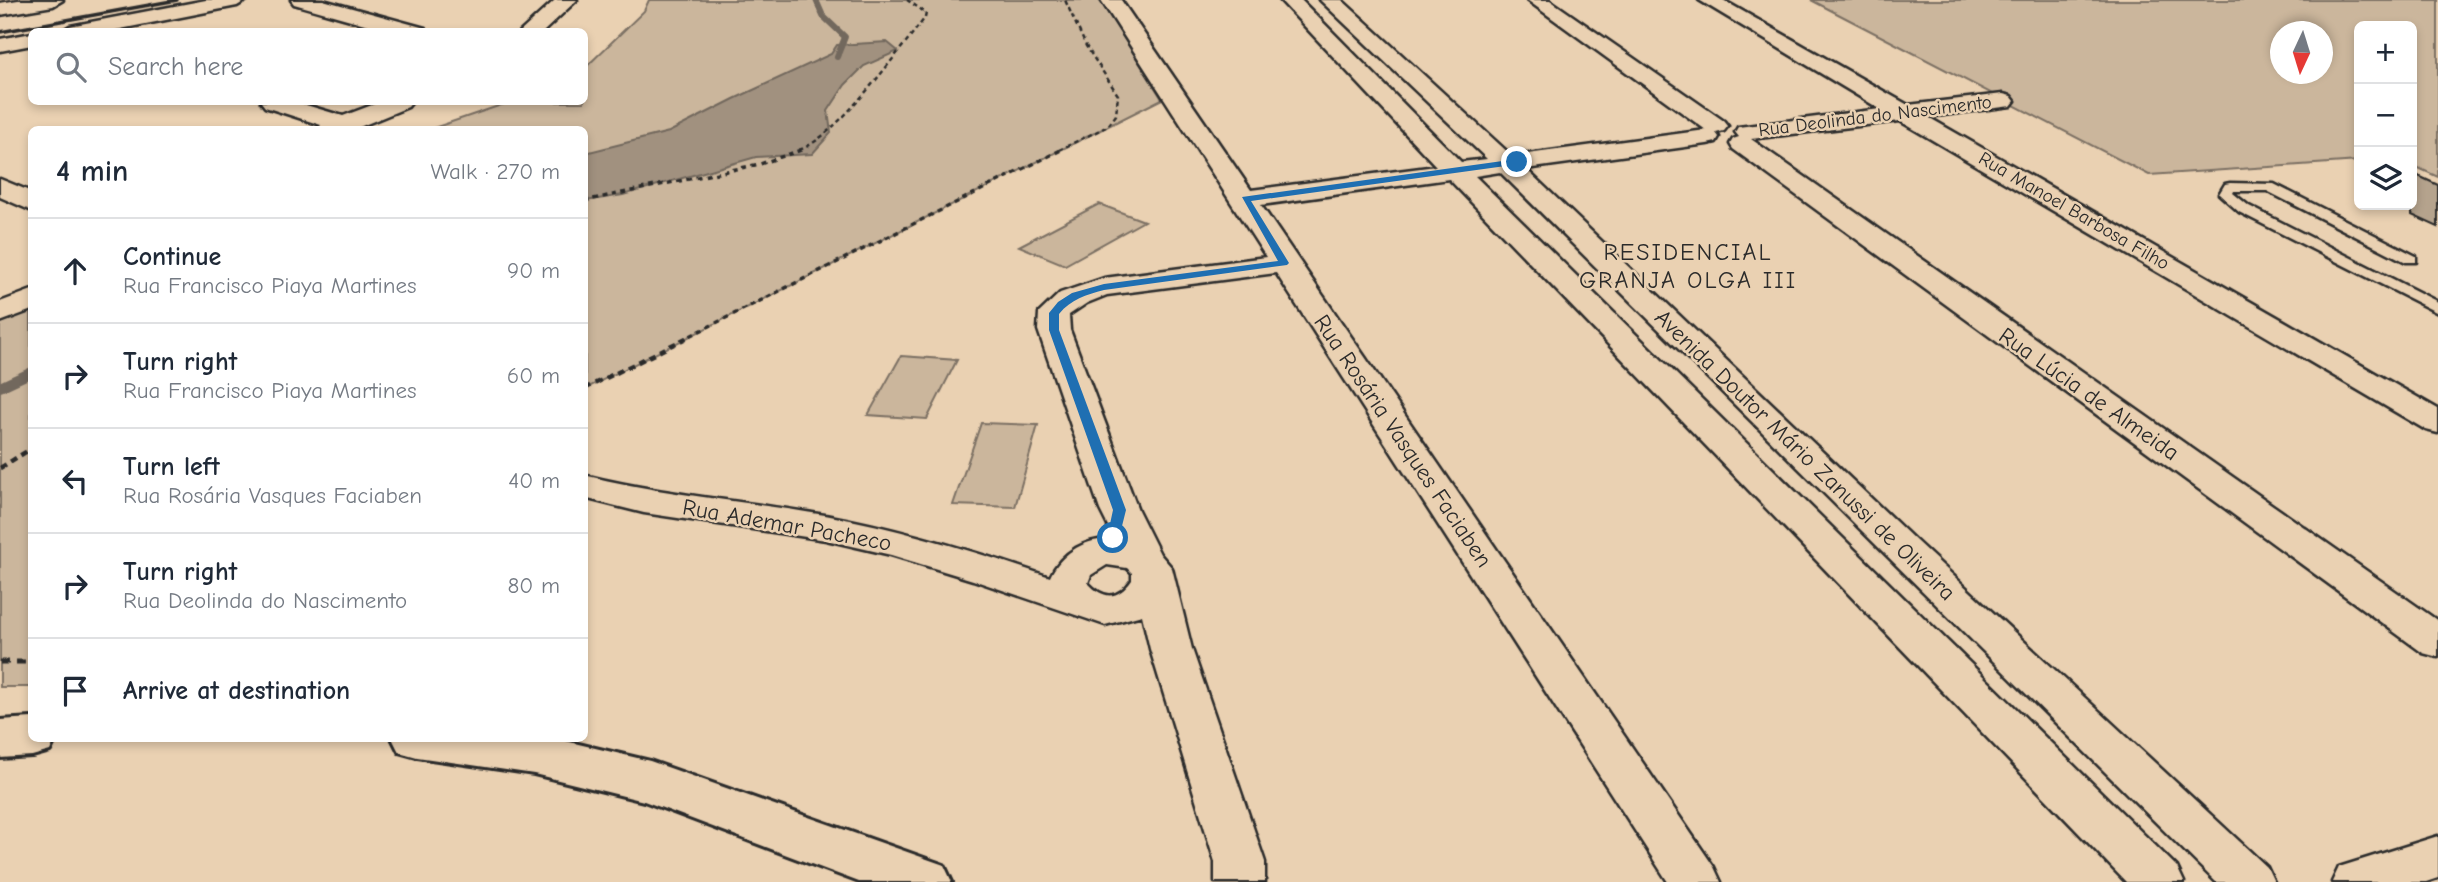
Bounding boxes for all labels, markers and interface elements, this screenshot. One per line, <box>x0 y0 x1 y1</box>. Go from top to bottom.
north arrow <box>2270 21 2333 84</box>
map controls <box>2354 21 2417 210</box>
button: + <box>2354 21 2417 84</box>
search box <box>28 28 588 105</box>
icon: search <box>52 48 90 86</box>
text: Search here <box>108 52 243 82</box>
button: − <box>2354 84 2417 147</box>
street label: Rua Deolinda do Nascimento <box>1757 91 1993 141</box>
route end <box>1501 146 1532 177</box>
street label: Rua Manoel Barbosa Filho <box>1975 147 2173 275</box>
button: layers <box>2354 147 2417 210</box>
text: 4 min <box>56 154 128 189</box>
text: Walk · 270 m <box>431 158 560 185</box>
district label: RESIDENCIAL GRANJA OLGA III <box>1579 238 1797 294</box>
text: Continue <box>123 242 221 272</box>
icon: ahead <box>56 252 94 290</box>
text: 90 m <box>507 257 560 284</box>
text: Rua Francisco Piaya Martines <box>123 272 417 299</box>
street label: Avenida Doutor Mário Zanussi de Oliveira <box>1649 304 1961 606</box>
street label: Rua Rosária Vasques Faciaben <box>1308 309 1498 573</box>
street label: Rua Lúcia de Almeida <box>1994 322 2184 466</box>
text: Turn right <box>123 347 237 377</box>
icon: right <box>56 357 94 395</box>
text: 60 m <box>507 362 560 389</box>
text: Rua Francisco Piaya Martines <box>123 377 417 404</box>
text: Turn left <box>123 452 220 482</box>
icon: left <box>56 462 94 500</box>
text: 40 m <box>508 467 560 494</box>
text: Rua Rosária Vasques Faciaben <box>123 482 422 509</box>
street label: Rua Ademar Pacheco <box>680 493 894 557</box>
route start <box>1097 522 1128 553</box>
text: Turn right <box>123 557 237 587</box>
icon: right <box>56 567 94 605</box>
text: 80 m <box>507 572 560 599</box>
text: Rua Deolinda do Nascimento <box>123 587 407 614</box>
icon: arrive <box>56 672 94 710</box>
text: Arrive at destination <box>123 676 350 706</box>

